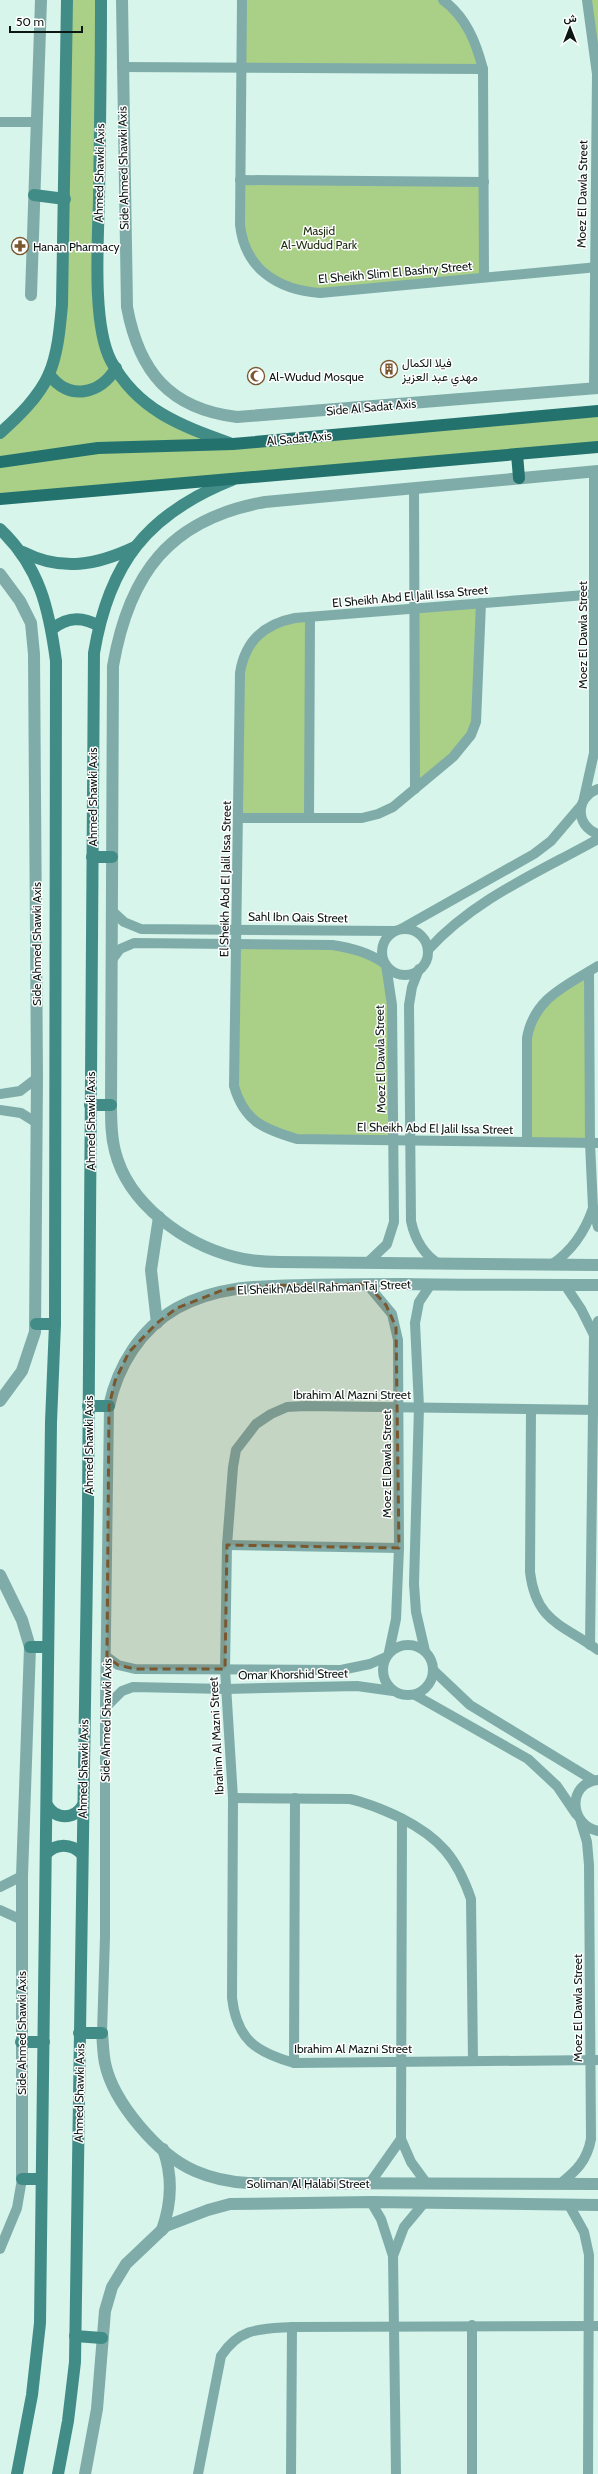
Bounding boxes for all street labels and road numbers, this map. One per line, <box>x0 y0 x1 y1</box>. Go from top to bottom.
street label: Side Ahmed Shawki Axis <box>114 106 132 230</box>
street label: Ahmed Shawki Axis <box>91 123 107 223</box>
street label: Moez El Dawla Street <box>574 140 590 248</box>
street label: El Sheikh Slim El Bashry Street <box>317 258 473 286</box>
street label: Side Al Sadat Axis <box>325 396 417 418</box>
street label: Al Sadat Axis <box>266 428 332 448</box>
street label: Moez El Dawla Street <box>575 581 590 689</box>
street label: El Sheikh Abd El Jalil Issa Street <box>332 582 488 610</box>
street label: Ahmed Shawki Axis <box>85 748 100 846</box>
street label: El Sheikh Abd El Jalil Issa Street <box>216 801 234 957</box>
street label: Side Ahmed Shawki Axis <box>29 882 44 1006</box>
street label: Sahl Ibn Qais Street <box>248 909 348 925</box>
street label: Moez El Dawla Street <box>372 1005 388 1113</box>
street label: Ahmed Shawki Axis <box>83 1072 98 1170</box>
street label: El Sheikh Abd El Jalil Issa Street <box>357 1119 513 1137</box>
street label: El Sheikh Abdel Rahman Taj Street <box>237 1276 411 1298</box>
street label: Ibrahim Al Mazni Street <box>293 1387 411 1402</box>
street label: Ahmed Shawki Axis <box>81 1396 96 1494</box>
street label: Moez El Dawla Street <box>379 1410 394 1518</box>
street label: Side Ahmed Shawki Axis <box>97 1658 115 1782</box>
street label: Omar Khorshid Street <box>238 1666 348 1682</box>
street label: Ibrahim Al Mazni Street <box>205 1677 227 1795</box>
street label: Ahmed Shawki Axis <box>75 1719 91 1819</box>
street label: Moez El Dawla Street <box>570 1954 585 2062</box>
street label: Side Ahmed Shawki Axis <box>14 1971 29 2095</box>
street label: Ibrahim Al Mazni Street <box>294 2041 412 2056</box>
street label: Ahmed Shawki Axis <box>71 2043 87 2143</box>
street label: Soliman Al Halabi Street <box>247 2176 369 2191</box>

